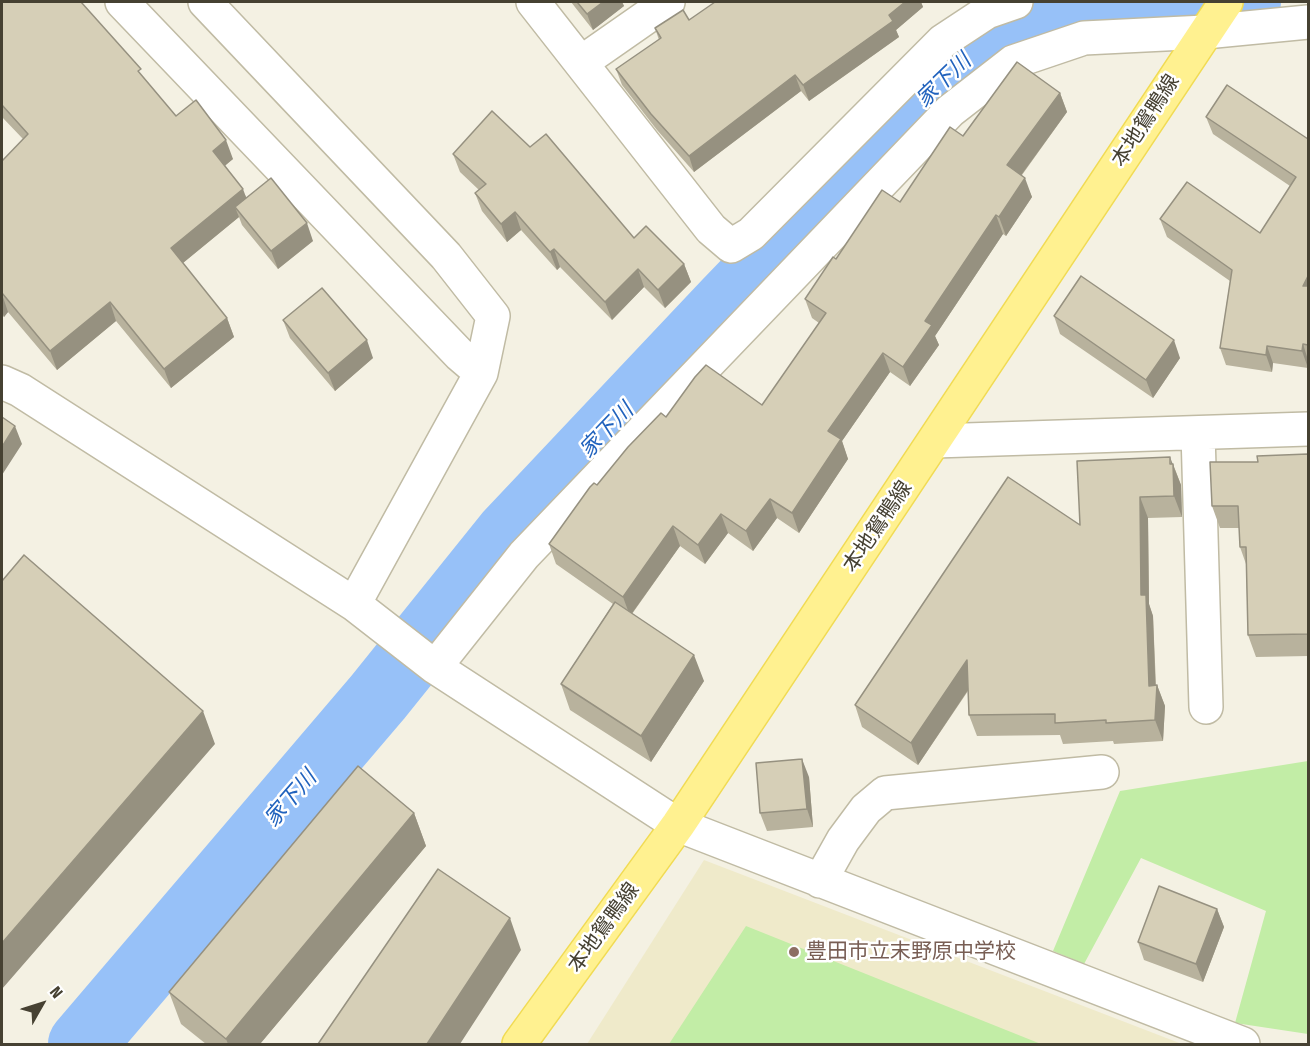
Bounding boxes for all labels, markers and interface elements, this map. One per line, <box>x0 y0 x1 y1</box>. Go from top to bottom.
water label: 家下川 <box>911 49 977 113</box>
street label: 本地鴛鴨線 <box>1107 70 1185 172</box>
water label: 家下川 <box>575 398 639 464</box>
street label: 本地鴛鴨線 <box>838 476 918 578</box>
water label: 家下川 <box>259 765 323 833</box>
street label: 本地鴛鴨線 <box>563 878 645 978</box>
place label: 豊田市立末野原中学校 <box>806 939 1016 965</box>
marker: 豊田市立末野原中学校 <box>787 945 801 959</box>
north arrow <box>12 974 72 1034</box>
text: N <box>46 983 67 1002</box>

